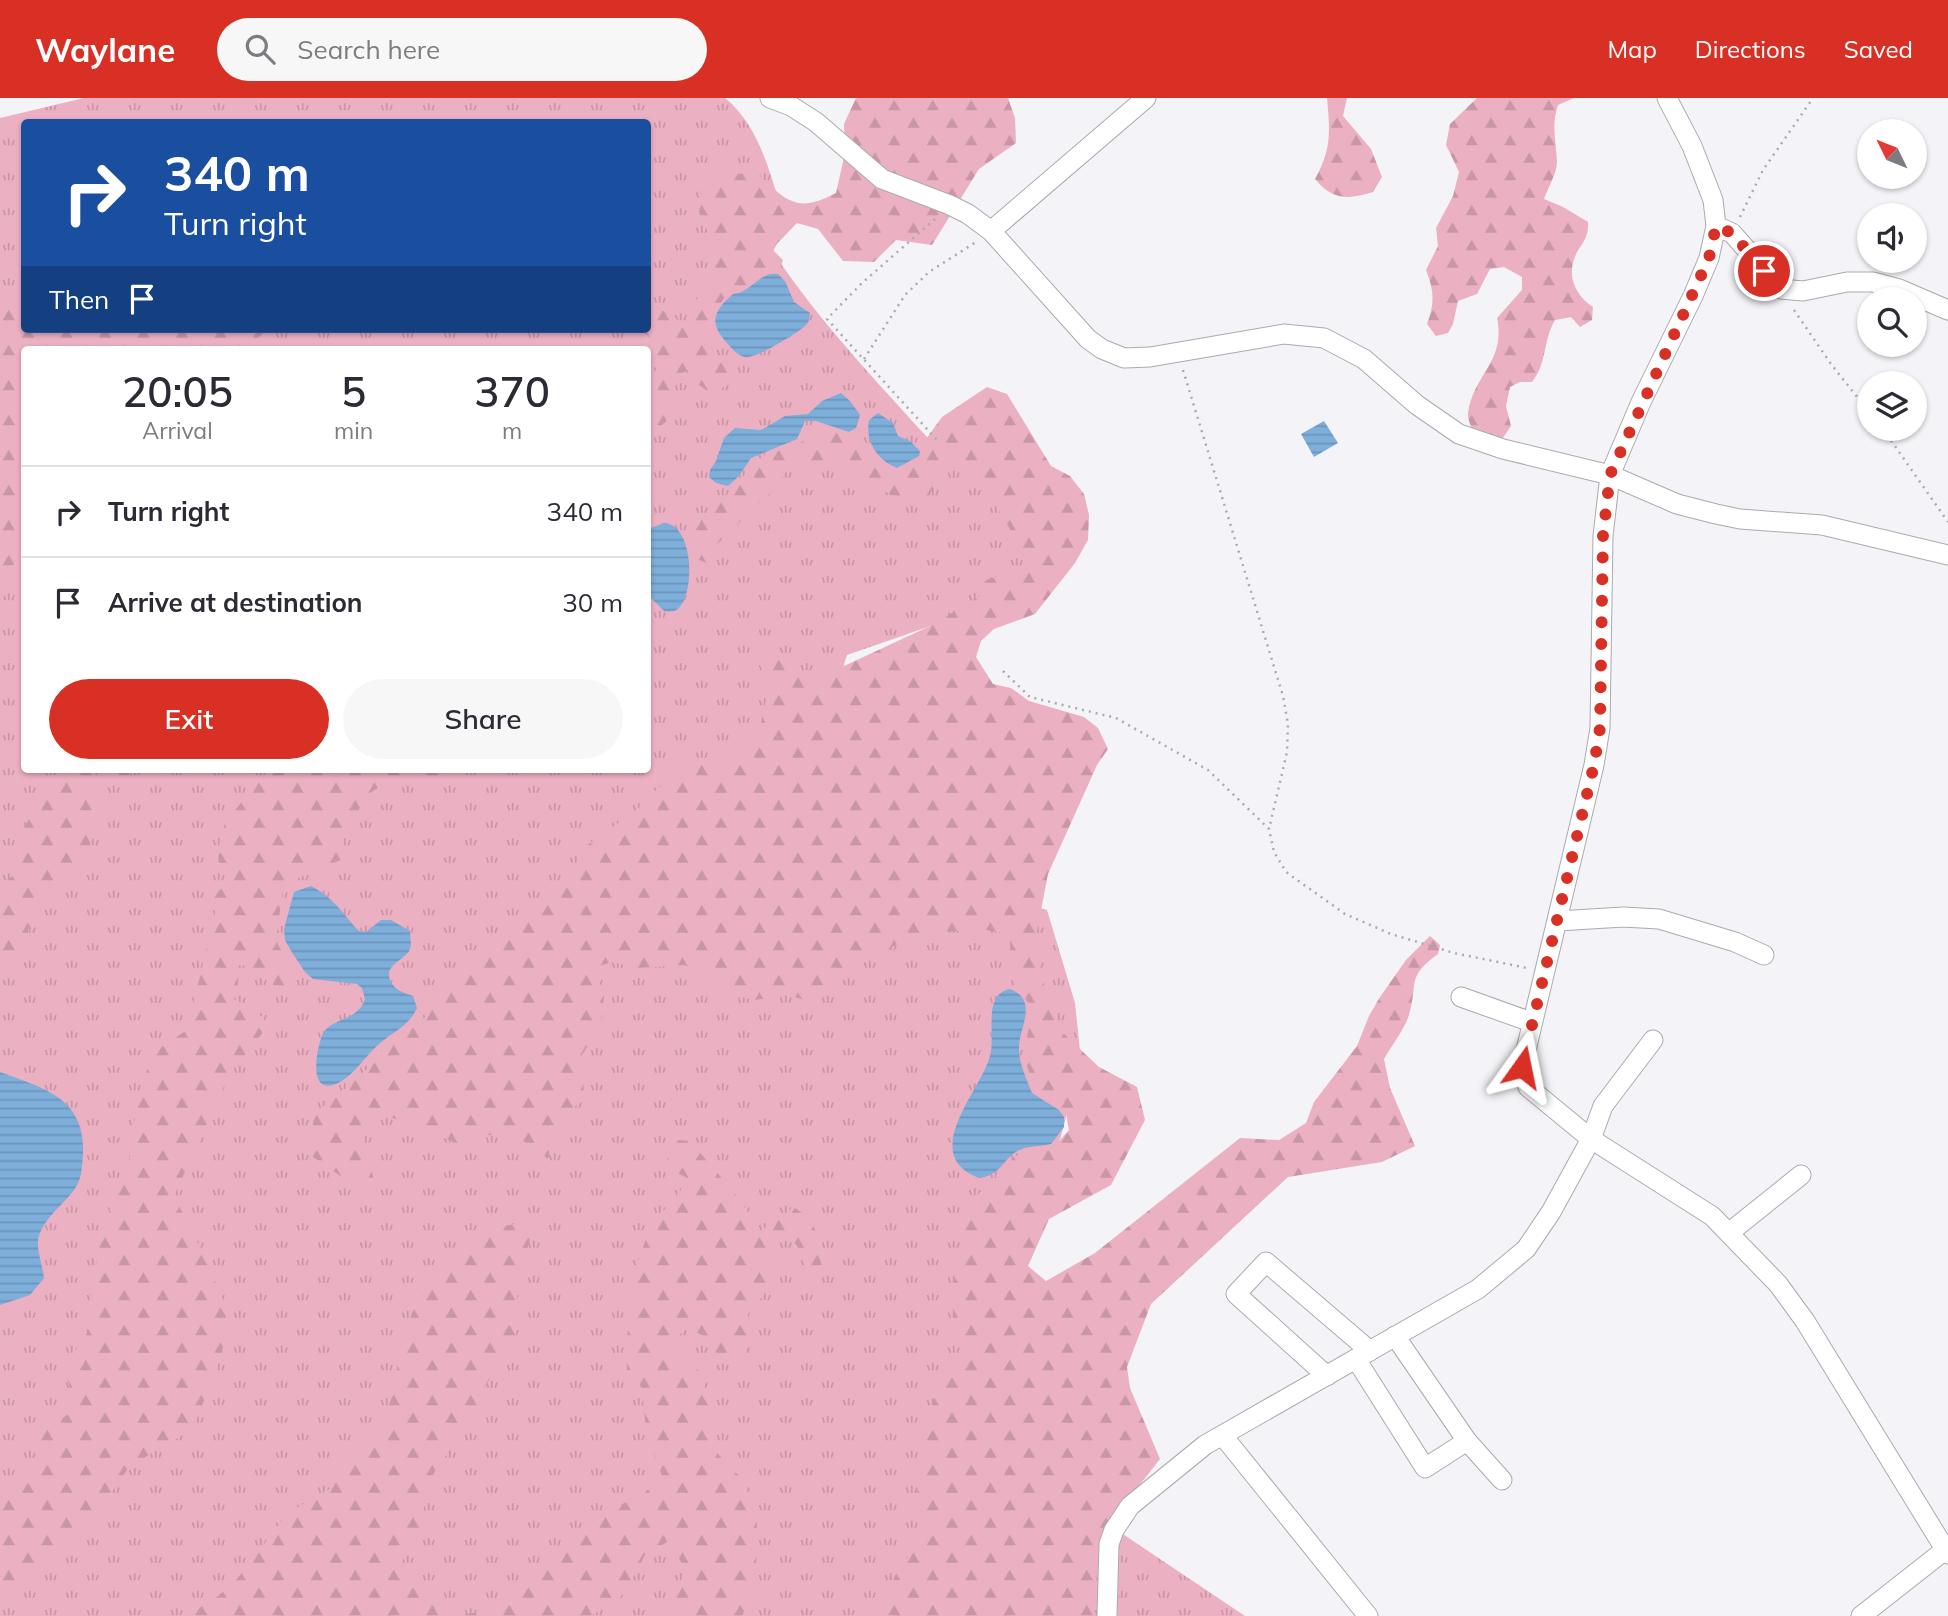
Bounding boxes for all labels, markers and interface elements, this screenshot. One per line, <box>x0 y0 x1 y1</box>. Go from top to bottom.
search box <box>217 18 707 81</box>
text: Waylane <box>35 29 175 70</box>
icon: search <box>241 30 279 68</box>
text: Search here <box>297 33 440 66</box>
text: Map <box>1607 34 1657 64</box>
text: Directions <box>1695 34 1806 64</box>
text: Saved <box>1844 34 1913 64</box>
north arrow <box>1857 119 1927 189</box>
map controls <box>1857 119 1927 441</box>
text: 340 m <box>164 142 310 203</box>
icon: right <box>49 147 140 238</box>
text: Turn right <box>164 203 307 243</box>
button: sound <box>1857 203 1927 273</box>
pin <box>1734 241 1794 301</box>
icon: arrive <box>1745 252 1783 290</box>
icon: arrive <box>123 280 161 318</box>
text: Then <box>49 283 109 316</box>
button: search <box>1857 287 1927 357</box>
text: 20:05 <box>122 365 233 418</box>
text: 5 <box>341 365 366 418</box>
text: 370 <box>474 365 550 418</box>
button: layers <box>1857 371 1927 441</box>
text: Arrival <box>142 416 213 445</box>
text: min <box>334 416 373 445</box>
text: m <box>502 416 522 445</box>
icon: right <box>49 493 87 531</box>
text: Turn right <box>108 495 229 528</box>
text: 340 m <box>547 495 623 528</box>
icon: arrive <box>49 584 87 622</box>
text: Arrive at destination <box>108 586 363 619</box>
text: 30 m <box>562 586 623 619</box>
button: Exit <box>49 679 329 759</box>
button: Share <box>343 679 623 759</box>
position arrow <box>1485 1030 1559 1104</box>

